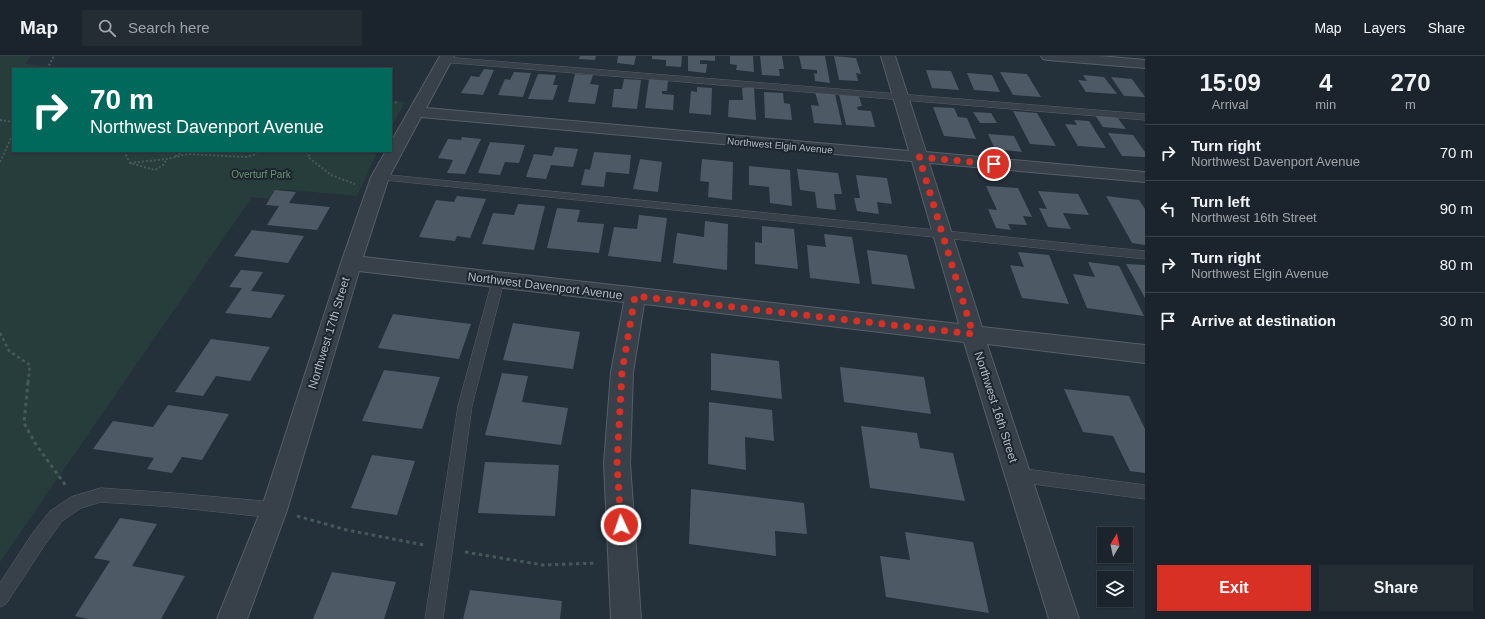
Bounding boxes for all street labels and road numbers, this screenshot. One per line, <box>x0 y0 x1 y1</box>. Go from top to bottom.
street label: Northwest Elgin Avenue <box>727 135 834 156</box>
street label: Northwest Davenport Avenue <box>467 270 624 302</box>
street label: Northwest 17th Street <box>305 275 353 391</box>
street label: Northwest 16th Street <box>971 350 1021 465</box>

